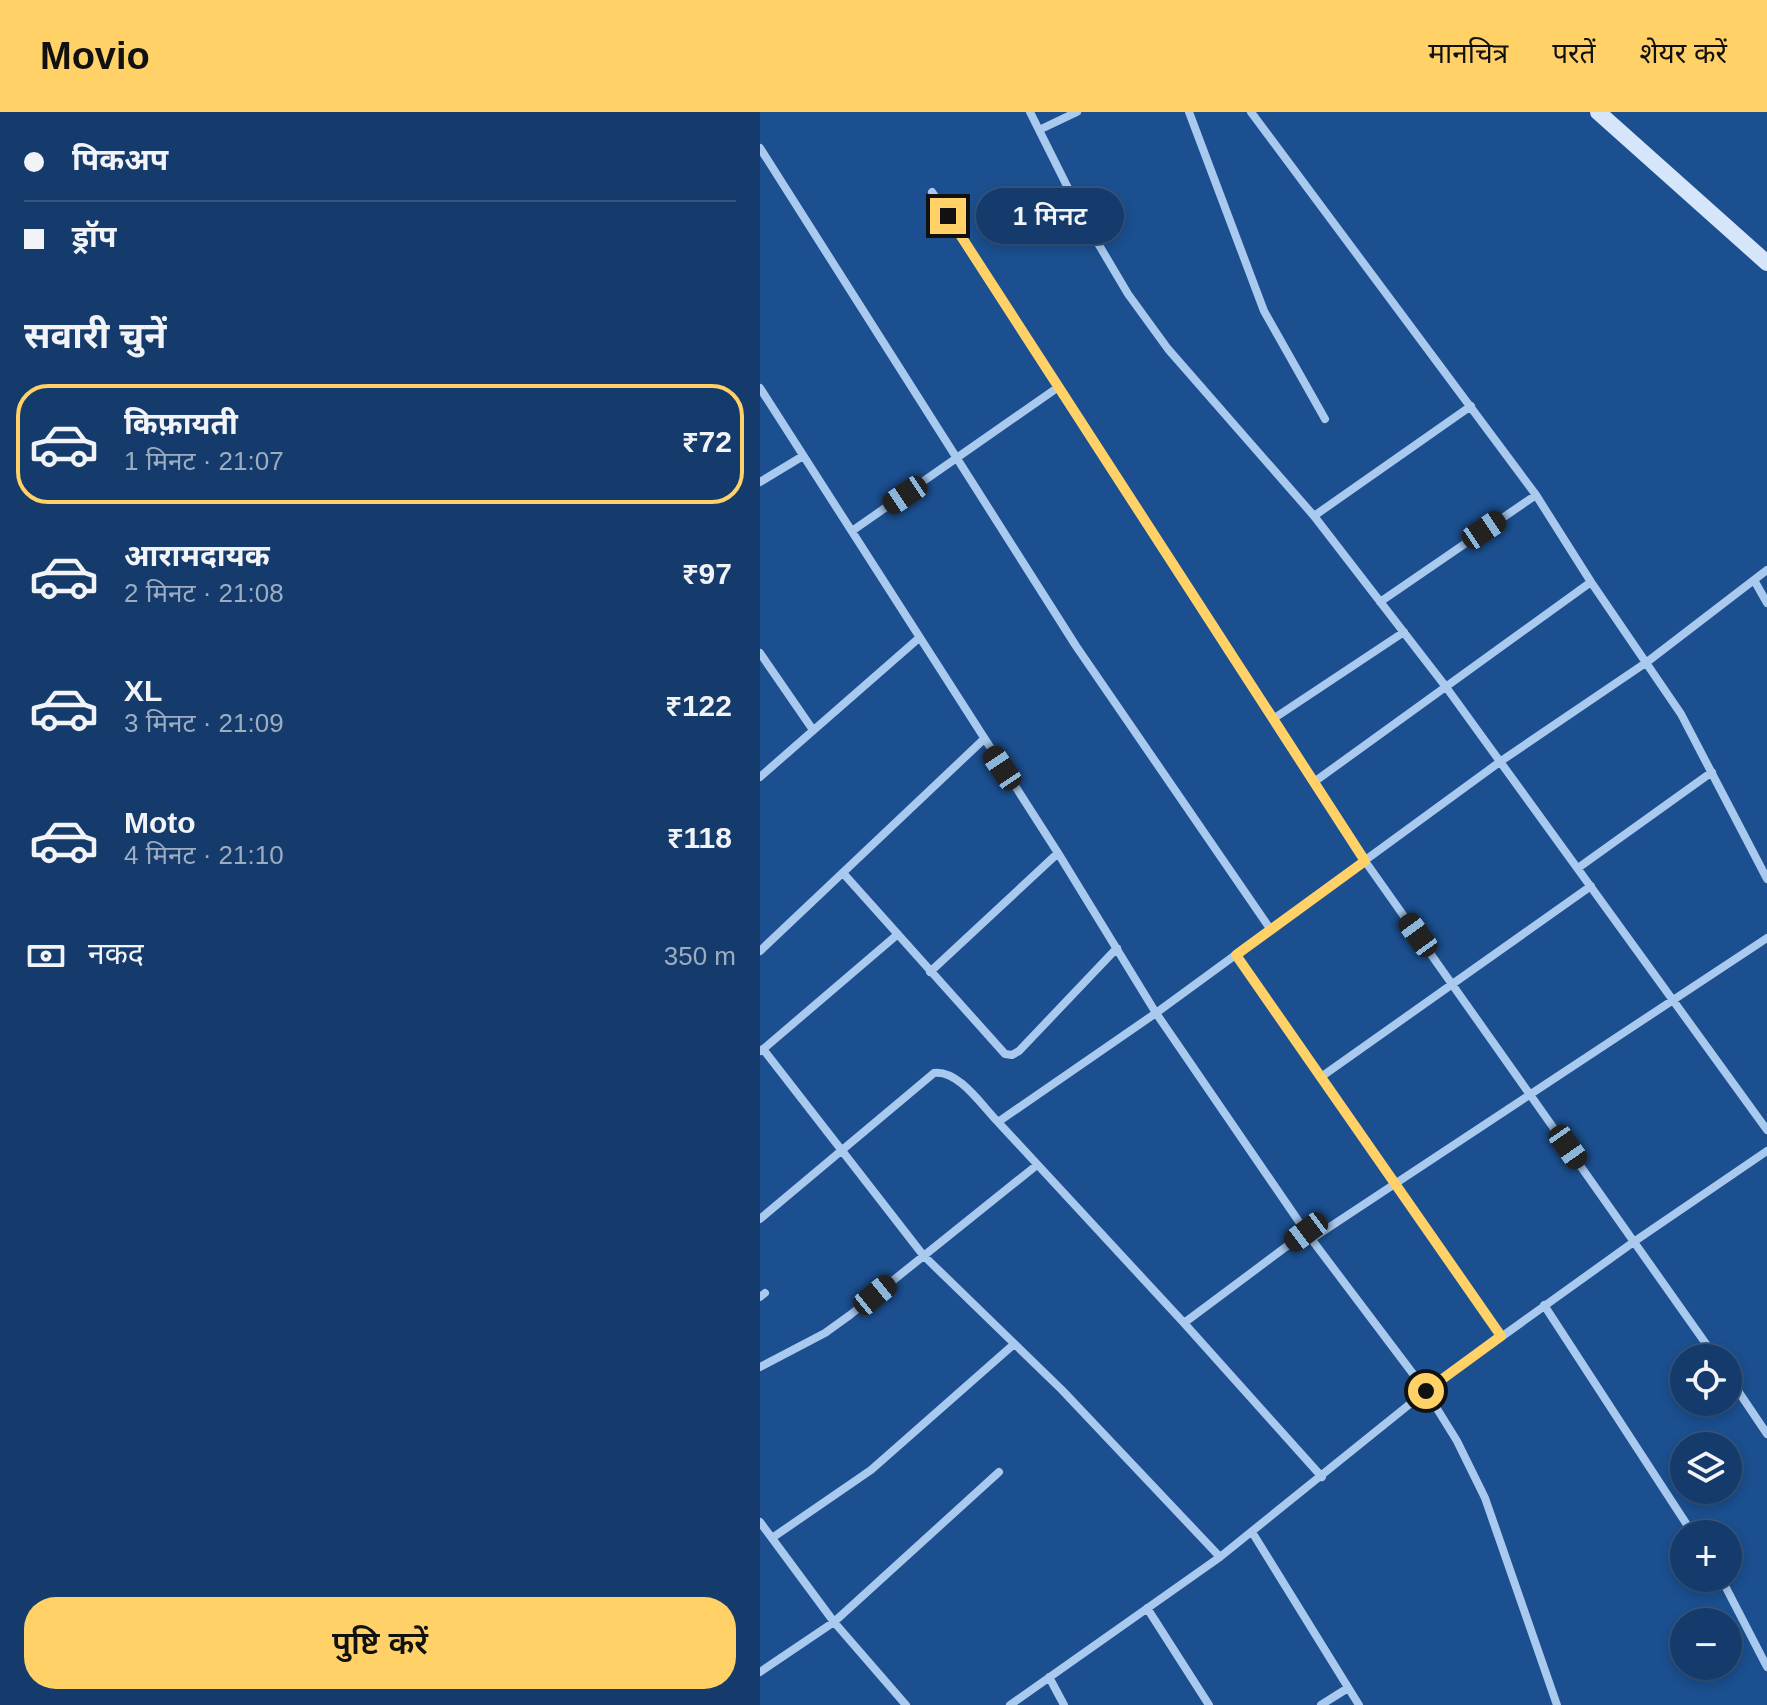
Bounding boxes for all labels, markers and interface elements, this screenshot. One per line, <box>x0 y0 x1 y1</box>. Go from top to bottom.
text: Movio <box>40 35 150 77</box>
text: मानचित्र <box>1428 38 1508 69</box>
text: परतें <box>1552 38 1596 69</box>
text: शेयर करें <box>1640 38 1727 69</box>
text: पिकअप <box>72 143 168 176</box>
callout: 1 मिनट <box>976 188 1124 244</box>
route end <box>930 198 966 234</box>
text: 1 मिनट <box>1013 201 1087 231</box>
text: ड्रॉप <box>72 220 116 253</box>
text: सवारी चुनें <box>24 315 166 356</box>
text: किफ़ायती <box>124 407 238 440</box>
icon: car <box>28 408 100 480</box>
text: ₹72 <box>682 425 732 458</box>
text: 1 मिनट · 21:07 <box>124 446 284 476</box>
car <box>878 472 932 518</box>
car <box>1457 507 1511 553</box>
text: आरामदायक <box>124 539 270 572</box>
icon: car <box>28 540 100 612</box>
text: ₹97 <box>682 557 732 590</box>
text: 2 मिनट · 21:08 <box>124 578 284 608</box>
icon: car <box>28 672 100 744</box>
text: XL <box>124 674 162 707</box>
text: ₹122 <box>665 689 732 722</box>
text: 3 मिनट · 21:09 <box>124 708 284 738</box>
car <box>979 741 1025 795</box>
icon: car <box>28 804 100 876</box>
text: Moto <box>124 806 196 839</box>
text: ₹118 <box>667 821 732 854</box>
text: 4 मिनट · 21:10 <box>124 840 284 870</box>
car <box>1394 909 1442 961</box>
icon: cash <box>24 934 68 978</box>
text: नकद <box>88 937 144 970</box>
text: 350 m <box>664 941 736 971</box>
car <box>1544 1120 1592 1174</box>
car <box>1280 1208 1332 1256</box>
car <box>849 1271 901 1319</box>
map controls <box>1670 1344 1742 1680</box>
button: locate <box>1670 1344 1742 1416</box>
route start <box>1408 1373 1444 1409</box>
button: layers <box>1670 1432 1742 1504</box>
button: + <box>1670 1520 1742 1592</box>
button: पुष्टि करें <box>24 1597 736 1689</box>
button: − <box>1670 1608 1742 1680</box>

